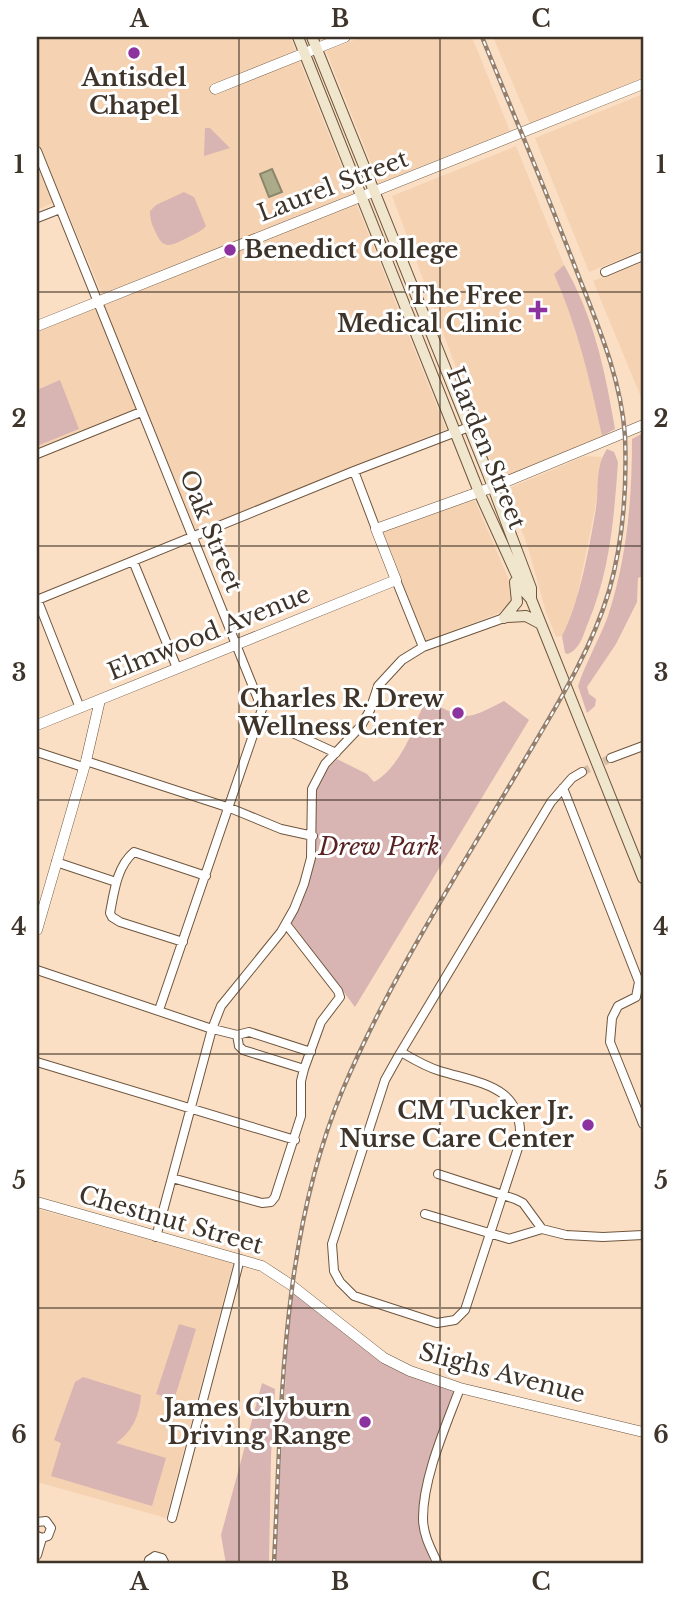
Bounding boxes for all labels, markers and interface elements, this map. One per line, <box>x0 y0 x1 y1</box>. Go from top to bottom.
text: A <box>129 5 150 33</box>
text: B <box>331 5 349 33</box>
text: C <box>532 5 550 33</box>
marker: Antisdel Chapel <box>126 45 142 61</box>
place label: Antisdel Chapel <box>80 63 187 120</box>
street label: Laurel Street <box>254 144 412 227</box>
text: 1 <box>14 151 24 179</box>
text: 1 <box>656 151 666 179</box>
place label: Benedict College <box>244 235 458 264</box>
marker: Benedict College <box>222 242 238 258</box>
place label: The Free Medical Clinic <box>337 281 522 338</box>
marker: The Free Medical Clinic <box>528 300 548 320</box>
street label: Harden Street <box>441 363 532 533</box>
text: 2 <box>12 405 26 433</box>
text: 2 <box>654 405 668 433</box>
street label: Oak Street <box>174 465 249 596</box>
street label: Elmwood Avenue <box>103 579 314 686</box>
text: 3 <box>12 659 26 687</box>
text: 3 <box>654 659 668 687</box>
place label: Charles R. Drew Wellness Center <box>238 684 445 741</box>
marker: Charles R. Drew Wellness Center <box>450 705 466 721</box>
park label: Drew Park <box>317 832 440 861</box>
text: 4 <box>11 913 27 941</box>
text: 4 <box>653 913 669 941</box>
place label: CM Tucker Jr. Nurse Care Center <box>339 1096 574 1153</box>
marker: CM Tucker Jr. Nurse Care Center <box>580 1117 596 1133</box>
text: 5 <box>12 1167 26 1195</box>
text: 5 <box>654 1167 668 1195</box>
street label: Chestnut Street <box>76 1179 267 1260</box>
street label: Slighs Avenue <box>416 1336 588 1409</box>
place label: James Clyburn Driving Range <box>159 1393 352 1450</box>
marker: James Clyburn Driving Range <box>357 1414 373 1430</box>
text: 6 <box>11 1421 27 1449</box>
text: 6 <box>653 1421 669 1449</box>
text: A <box>129 1568 150 1596</box>
text: B <box>331 1568 349 1596</box>
text: C <box>532 1568 550 1596</box>

